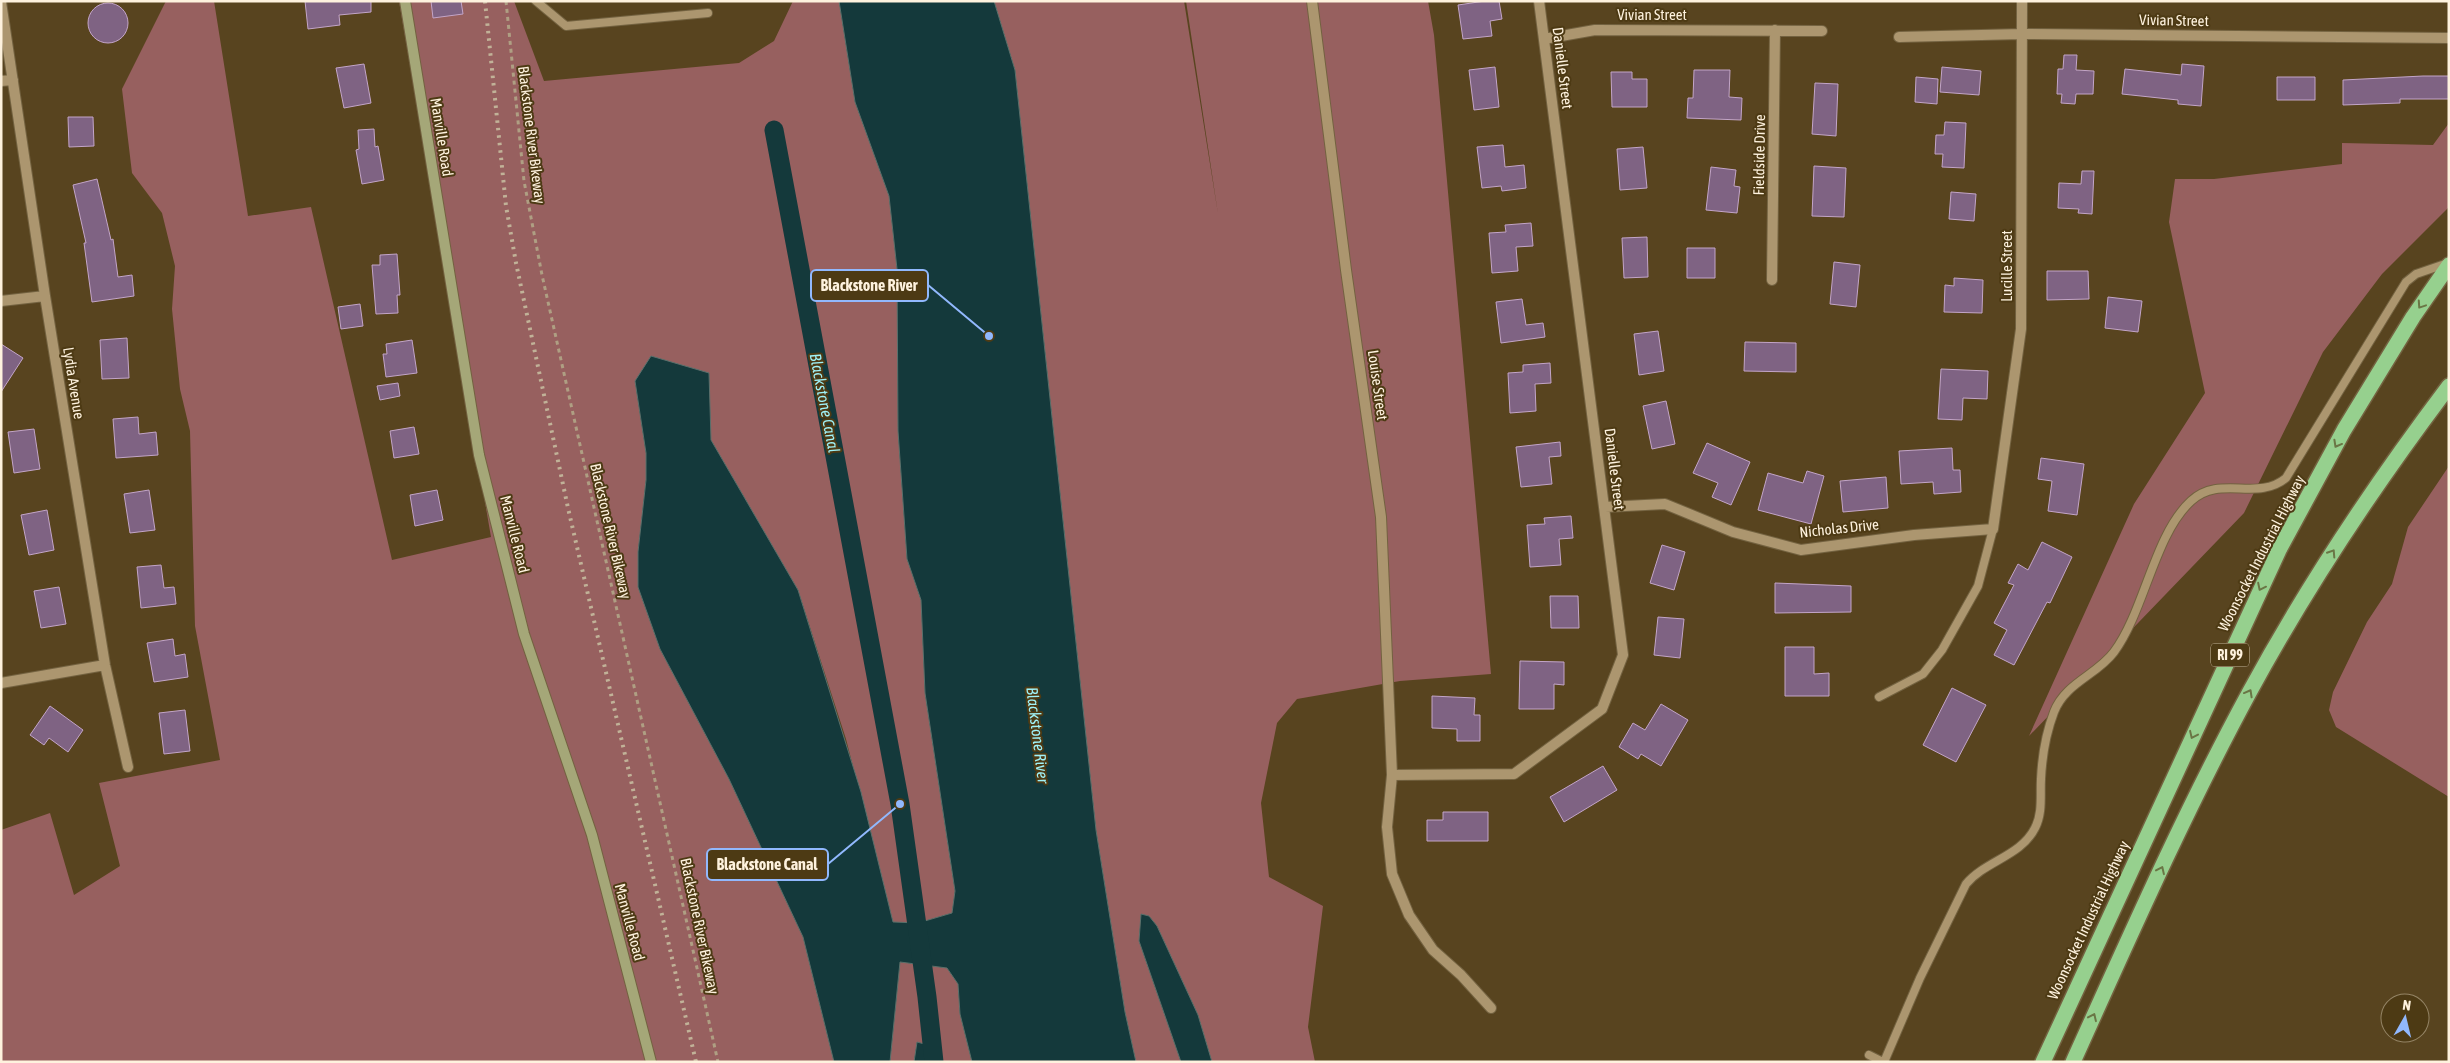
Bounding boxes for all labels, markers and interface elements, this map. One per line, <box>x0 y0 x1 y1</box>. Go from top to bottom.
street label: Vivian Street <box>1617 6 1687 23</box>
street label: Vivian Street <box>2139 11 2209 29</box>
street label: Danielle Street <box>1550 26 1576 110</box>
street label: Blackstone River Bikeway <box>515 65 549 205</box>
street label: Manville Road <box>427 97 457 177</box>
street label: Fieldside Drive <box>1750 114 1768 196</box>
street label: Lucille Street <box>1998 230 2015 302</box>
callout: Blackstone River <box>811 270 928 301</box>
text: Blackstone River <box>820 276 918 294</box>
one-way arrow <box>2418 300 2428 309</box>
street label: Lydia Avenue <box>60 346 88 420</box>
street label: Louise Street <box>1365 349 1391 421</box>
water label: Blackstone Canal <box>807 352 843 454</box>
street label: Danielle Street <box>1602 427 1628 511</box>
one-way arrow <box>2333 438 2343 447</box>
street label: Blackstone River Bikeway <box>587 462 635 600</box>
street label: Woonsocket Industrial Highway <box>2214 472 2308 634</box>
street label: Manville Road <box>497 494 533 574</box>
street label: Nicholas Drive <box>1799 515 1880 541</box>
one-way arrow <box>2326 550 2335 559</box>
one-way arrow <box>2257 582 2267 591</box>
road number: RI 99 <box>2211 644 2249 666</box>
water label: Blackstone River <box>1023 686 1053 785</box>
one-way arrow <box>2243 689 2253 698</box>
one-way arrow <box>2188 730 2199 739</box>
street label: Woonsocket Industrial Highway <box>2044 838 2132 1002</box>
callout: Blackstone Canal <box>707 849 828 880</box>
text: Blackstone Canal <box>716 855 818 873</box>
street label: Blackstone River Bikeway <box>677 856 723 996</box>
one-way arrow <box>2154 866 2165 875</box>
street label: Manville Road <box>612 882 648 962</box>
north arrow <box>2380 993 2430 1043</box>
text: N <box>2402 997 2412 1014</box>
one-way arrow <box>2087 1013 2097 1022</box>

